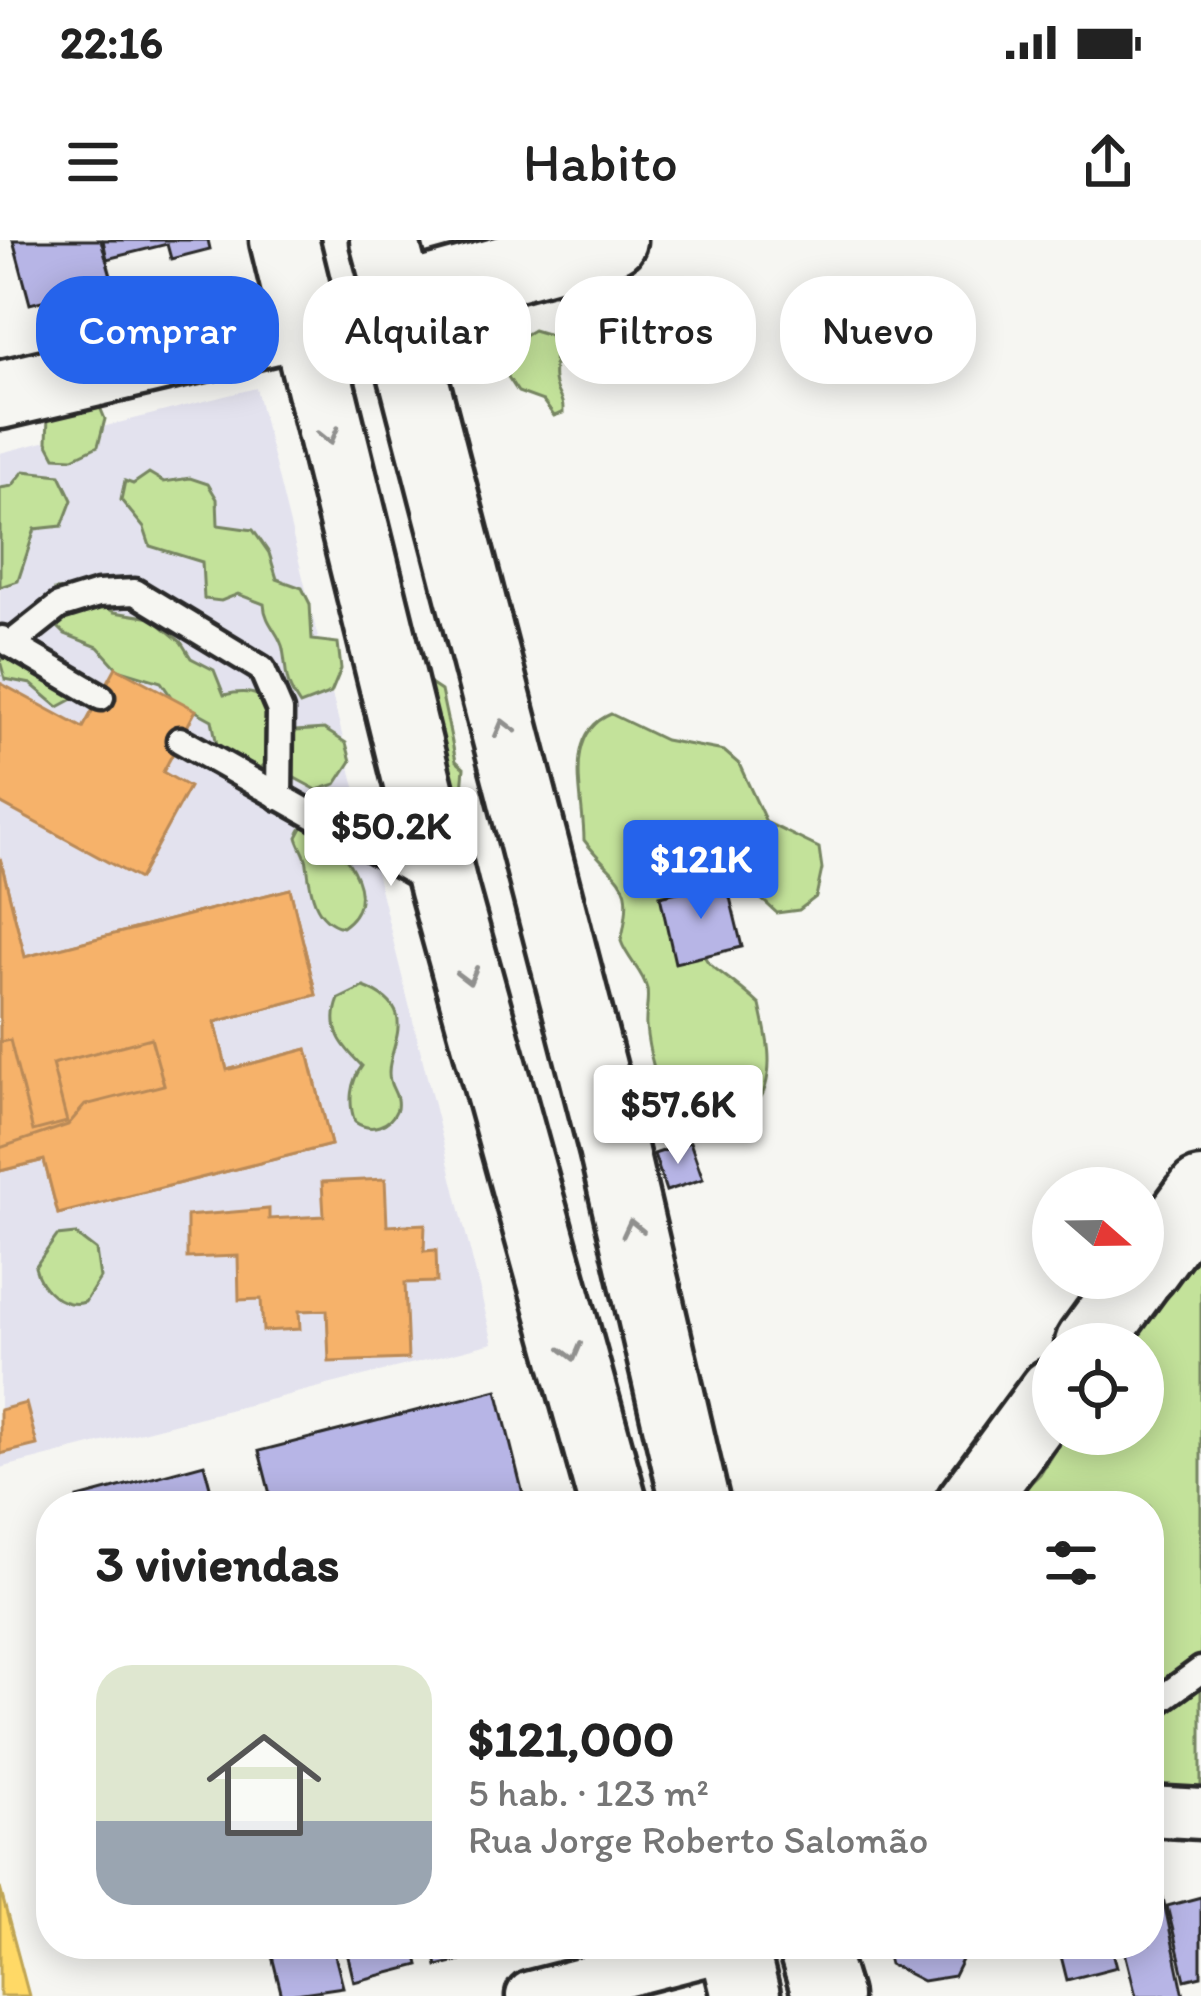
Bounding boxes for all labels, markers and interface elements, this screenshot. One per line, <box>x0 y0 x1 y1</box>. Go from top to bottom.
text: 22:16 <box>60 15 163 69</box>
icon: menu <box>60 129 126 195</box>
icon: share <box>1075 129 1141 195</box>
text: Habito <box>523 130 678 195</box>
chip: Comprar <box>36 276 279 384</box>
chip: Alquilar <box>303 276 531 384</box>
chip: Filtros <box>555 276 756 384</box>
chip: Nuevo <box>780 276 976 384</box>
one-way arrow <box>315 425 340 445</box>
one-way arrow <box>494 719 519 739</box>
pin: $50.2K <box>293 787 489 889</box>
text: $50.2K <box>331 802 451 849</box>
pin: $121K <box>617 820 785 922</box>
text: $121K <box>650 835 752 882</box>
one-way arrow <box>453 966 478 986</box>
pin: $57.6K <box>580 1065 776 1167</box>
text: $57.6K <box>621 1080 735 1127</box>
north arrow <box>1032 1167 1164 1299</box>
map controls <box>1032 1167 1164 1455</box>
one-way arrow <box>620 1219 645 1239</box>
button: locate <box>1032 1323 1164 1455</box>
one-way arrow <box>557 1341 582 1362</box>
icon: filters <box>1038 1530 1104 1596</box>
text: 3 viviendas <box>96 1533 340 1594</box>
text: $121,000 <box>468 1708 674 1769</box>
icon: home <box>192 1713 336 1857</box>
text: 5 hab. · 123 m² <box>468 1769 709 1816</box>
text: Rua Jorge Roberto Salomão <box>468 1816 928 1863</box>

